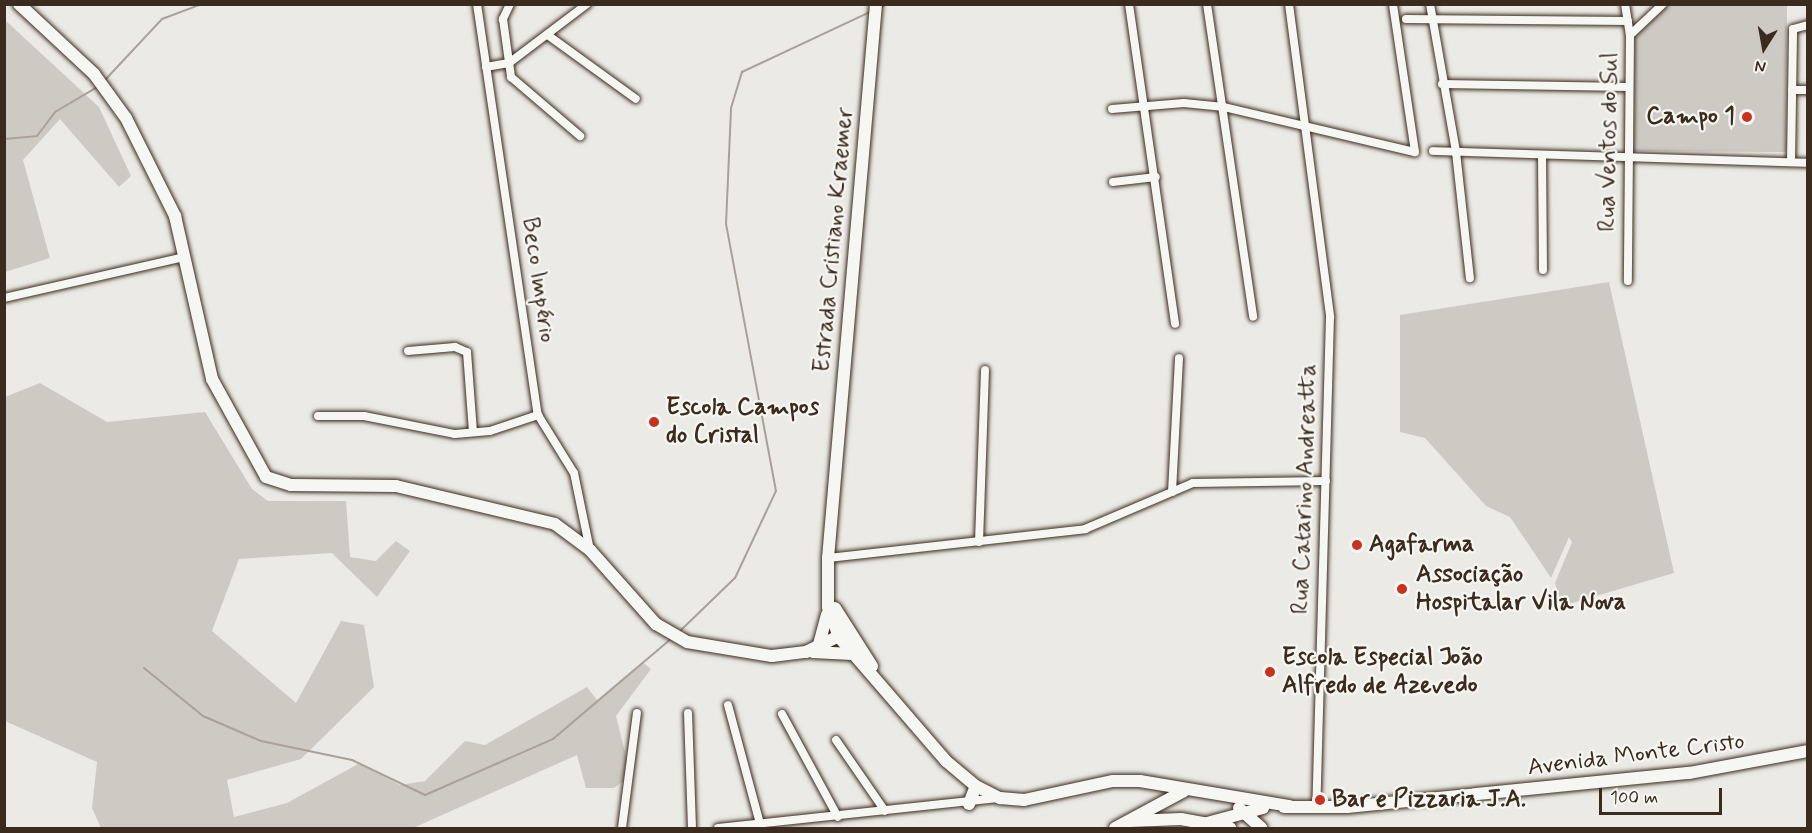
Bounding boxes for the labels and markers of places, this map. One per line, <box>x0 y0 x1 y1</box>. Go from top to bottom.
place label: Campo 1 <box>1646 103 1735 131</box>
marker: Campo 1 <box>1740 110 1754 124</box>
place label: Escola Campos do Cristal <box>666 394 819 450</box>
marker: Escola Campos do Cristal <box>647 415 661 429</box>
place label: Agafarma <box>1369 531 1474 559</box>
marker: Agafarma <box>1350 538 1364 552</box>
place label: Associação Hospitalar Vila Nova <box>1416 561 1624 617</box>
marker: Associação Hospitalar Vila Nova <box>1393 580 1411 598</box>
place label: Escola Especial João Alfredo de Azevedo <box>1282 644 1485 700</box>
marker: Escola Especial João Alfredo de Azevedo <box>1263 665 1277 679</box>
place label: Bar e Pizzaria J.A. <box>1332 786 1524 814</box>
marker: Bar e Pizzaria J.A. <box>1313 793 1327 807</box>

